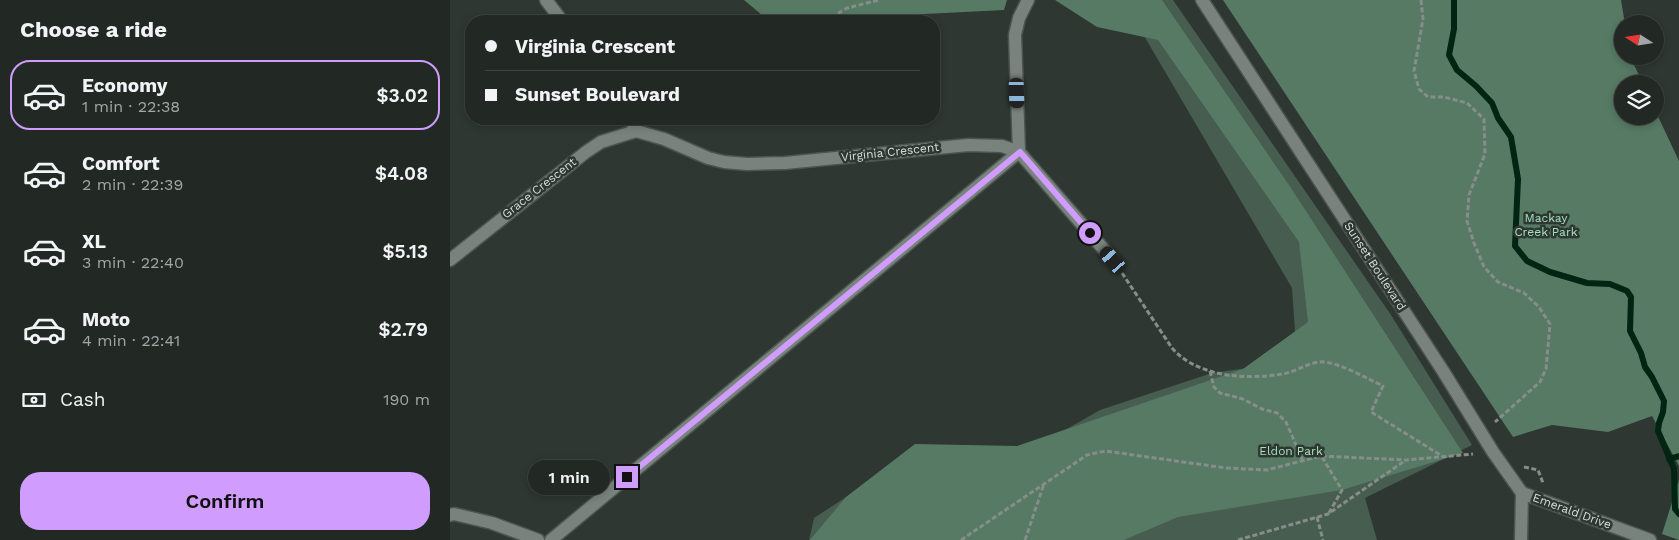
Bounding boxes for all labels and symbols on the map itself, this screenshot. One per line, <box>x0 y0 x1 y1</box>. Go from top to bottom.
north arrow <box>1614 15 1664 65</box>
car <box>1008 78 1025 108</box>
street label: Virginia Crescent <box>840 140 940 164</box>
street label: Grace Crescent <box>499 155 579 221</box>
park label: Mackay Creek Park <box>1514 211 1578 239</box>
street label: Sunset Boulevard <box>1341 219 1409 313</box>
route start <box>1079 222 1101 244</box>
car <box>1097 244 1128 276</box>
park label: Eldon Park <box>1259 444 1323 458</box>
callout: 1 min <box>527 460 610 494</box>
route end <box>616 466 638 488</box>
street label: Emerald Drive <box>1531 490 1613 532</box>

